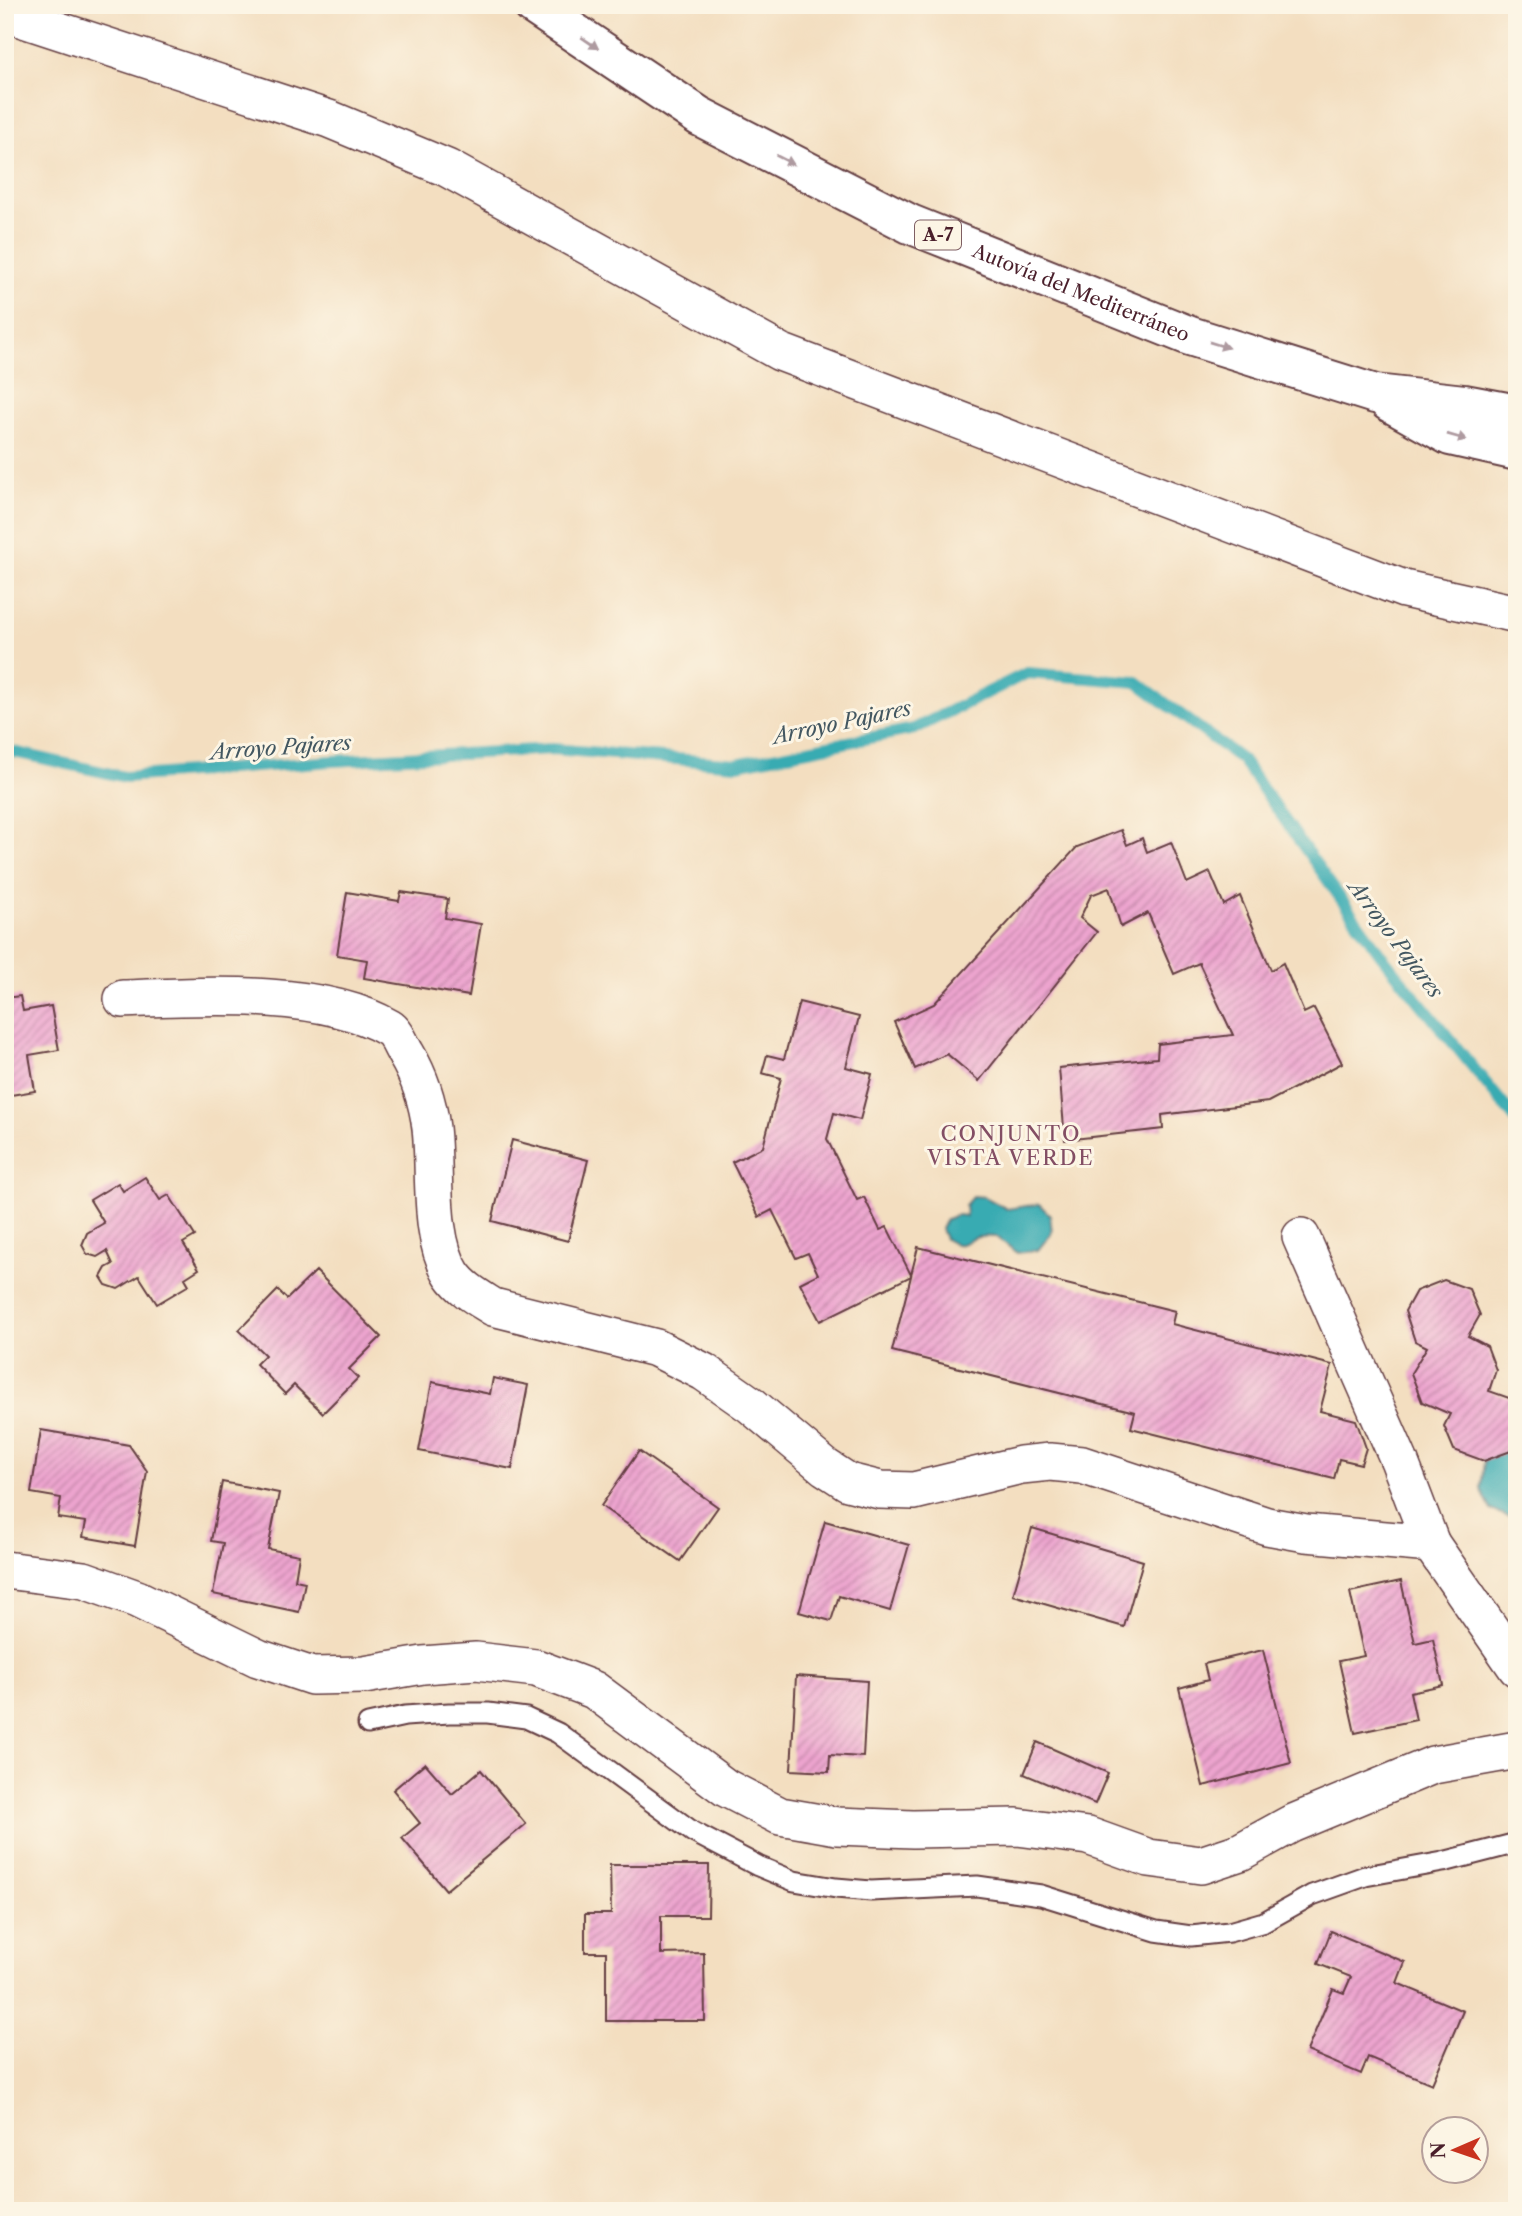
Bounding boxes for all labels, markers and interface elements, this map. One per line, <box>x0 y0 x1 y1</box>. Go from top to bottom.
one-way arrow <box>581 36 599 50</box>
one-way arrow <box>775 154 795 165</box>
road number: A-7 <box>915 220 961 249</box>
street label: Autovía del Mediterráneo <box>968 238 1193 346</box>
one-way arrow <box>1208 341 1229 351</box>
one-way arrow <box>1447 433 1468 443</box>
water label: Arroyo Pajares <box>767 695 914 750</box>
water label: Arroyo Pajares <box>207 730 353 765</box>
water label: Arroyo Pajares <box>1342 873 1449 1004</box>
district label: CONJUNTO VISTA VERDE <box>926 1121 1095 1170</box>
north arrow <box>1420 2114 1490 2184</box>
text: N <box>1427 2142 1450 2159</box>

